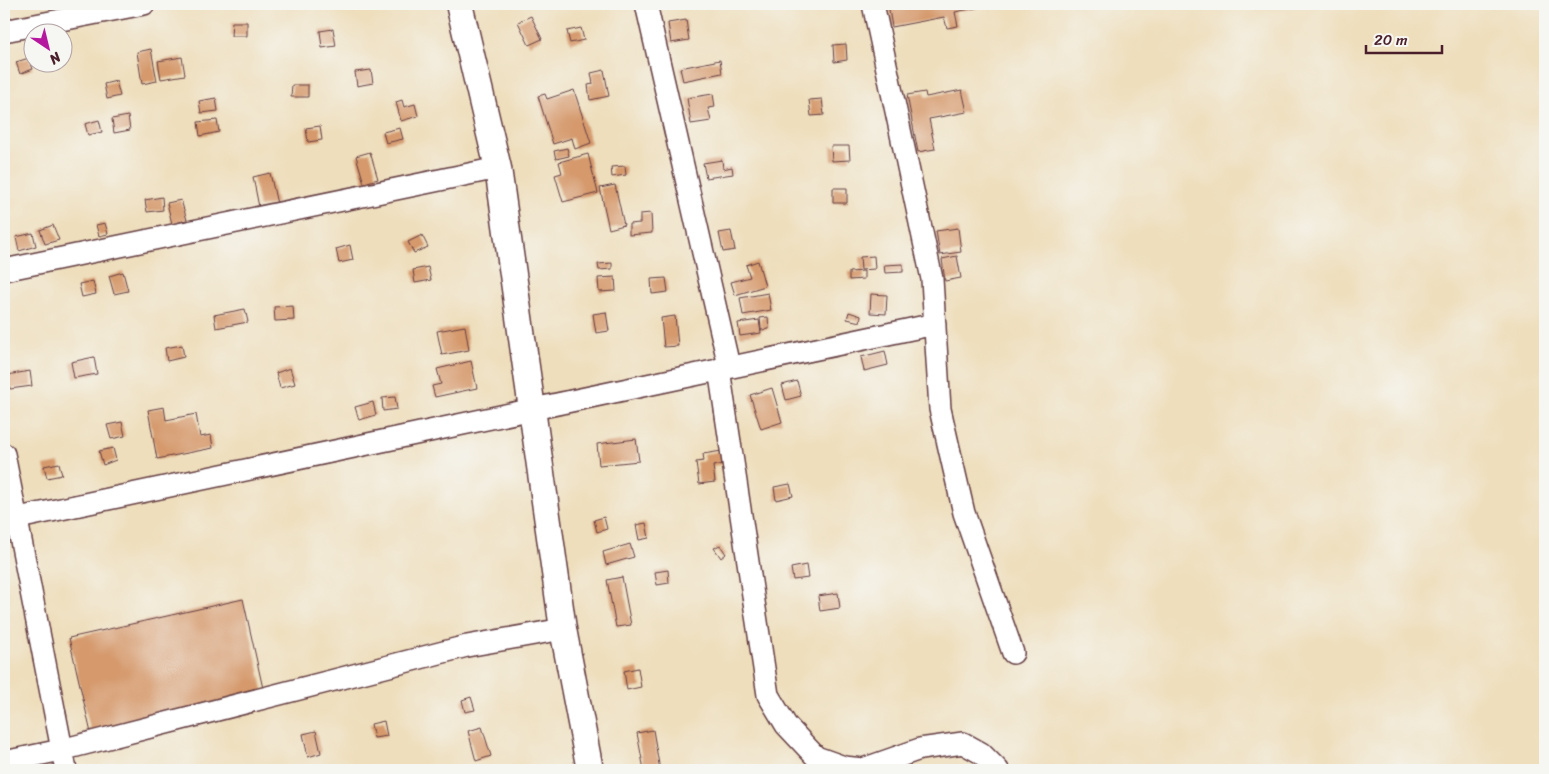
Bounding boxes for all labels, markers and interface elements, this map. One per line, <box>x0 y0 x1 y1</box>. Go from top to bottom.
north arrow <box>22 22 72 72</box>
scale bar <box>1366 22 1443 54</box>
text: 20 m <box>1374 27 1408 53</box>
text: N <box>44 45 67 71</box>

